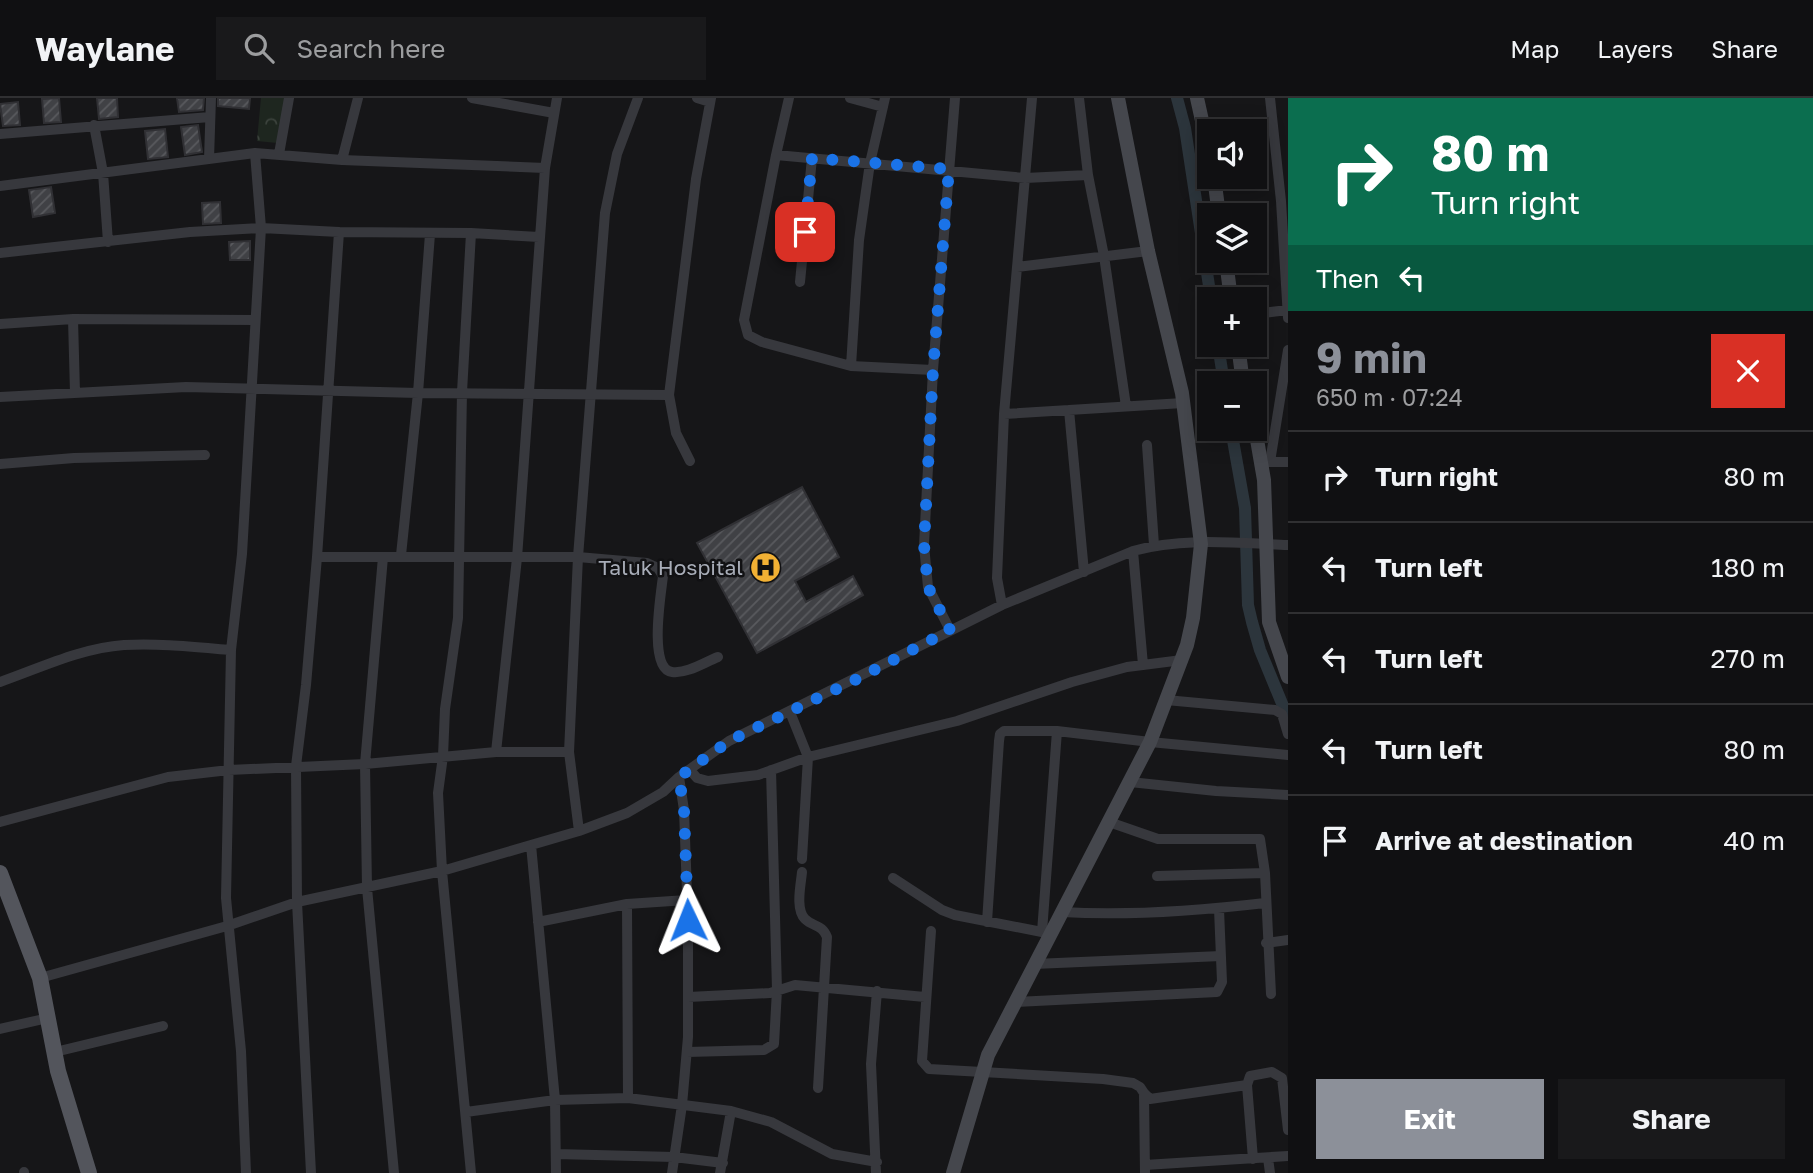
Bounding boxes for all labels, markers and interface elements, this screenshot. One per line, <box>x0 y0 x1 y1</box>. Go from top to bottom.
search box <box>216 17 706 80</box>
text: Waylane <box>35 29 174 68</box>
icon: search <box>240 29 278 67</box>
text: Search here <box>296 33 445 64</box>
text: Map <box>1510 34 1559 63</box>
text: Layers <box>1597 34 1673 63</box>
text: Share <box>1711 34 1778 63</box>
map controls <box>1197 119 1267 441</box>
button: sound <box>1197 119 1267 189</box>
text: 80 m <box>1431 123 1549 182</box>
icon: right <box>1316 126 1407 217</box>
text: Turn right <box>1431 183 1580 221</box>
pin <box>775 202 835 262</box>
button: layers <box>1197 203 1267 273</box>
icon: arrive <box>786 213 824 251</box>
icon: left <box>1393 259 1431 297</box>
text: Then <box>1316 263 1379 294</box>
button: + <box>1197 287 1267 357</box>
text: 9 min <box>1316 332 1427 382</box>
button: close <box>1711 334 1785 408</box>
button: − <box>1197 371 1267 441</box>
text: 650 m · 07:24 <box>1316 383 1463 411</box>
icon: right <box>1316 458 1354 496</box>
text: Turn right <box>1375 461 1498 492</box>
text: 80 m <box>1724 461 1785 492</box>
icon: left <box>1316 549 1354 587</box>
hospital icon: Taluk Hospital <box>749 550 783 584</box>
text: Turn left <box>1375 552 1483 583</box>
text: 180 m <box>1711 552 1785 583</box>
place label: Taluk Hospital <box>598 554 743 580</box>
icon: left <box>1316 640 1354 678</box>
text: Turn left <box>1375 643 1483 674</box>
text: 270 m <box>1711 643 1785 674</box>
icon: left <box>1316 731 1354 769</box>
text: Turn left <box>1375 734 1483 765</box>
text: 80 m <box>1724 734 1785 765</box>
icon: arrive <box>1316 822 1354 860</box>
text: Arrive at destination <box>1375 825 1633 856</box>
text: 40 m <box>1724 825 1785 856</box>
position arrow <box>651 883 725 957</box>
button: Exit <box>1316 1079 1544 1159</box>
button: Share <box>1558 1079 1785 1159</box>

